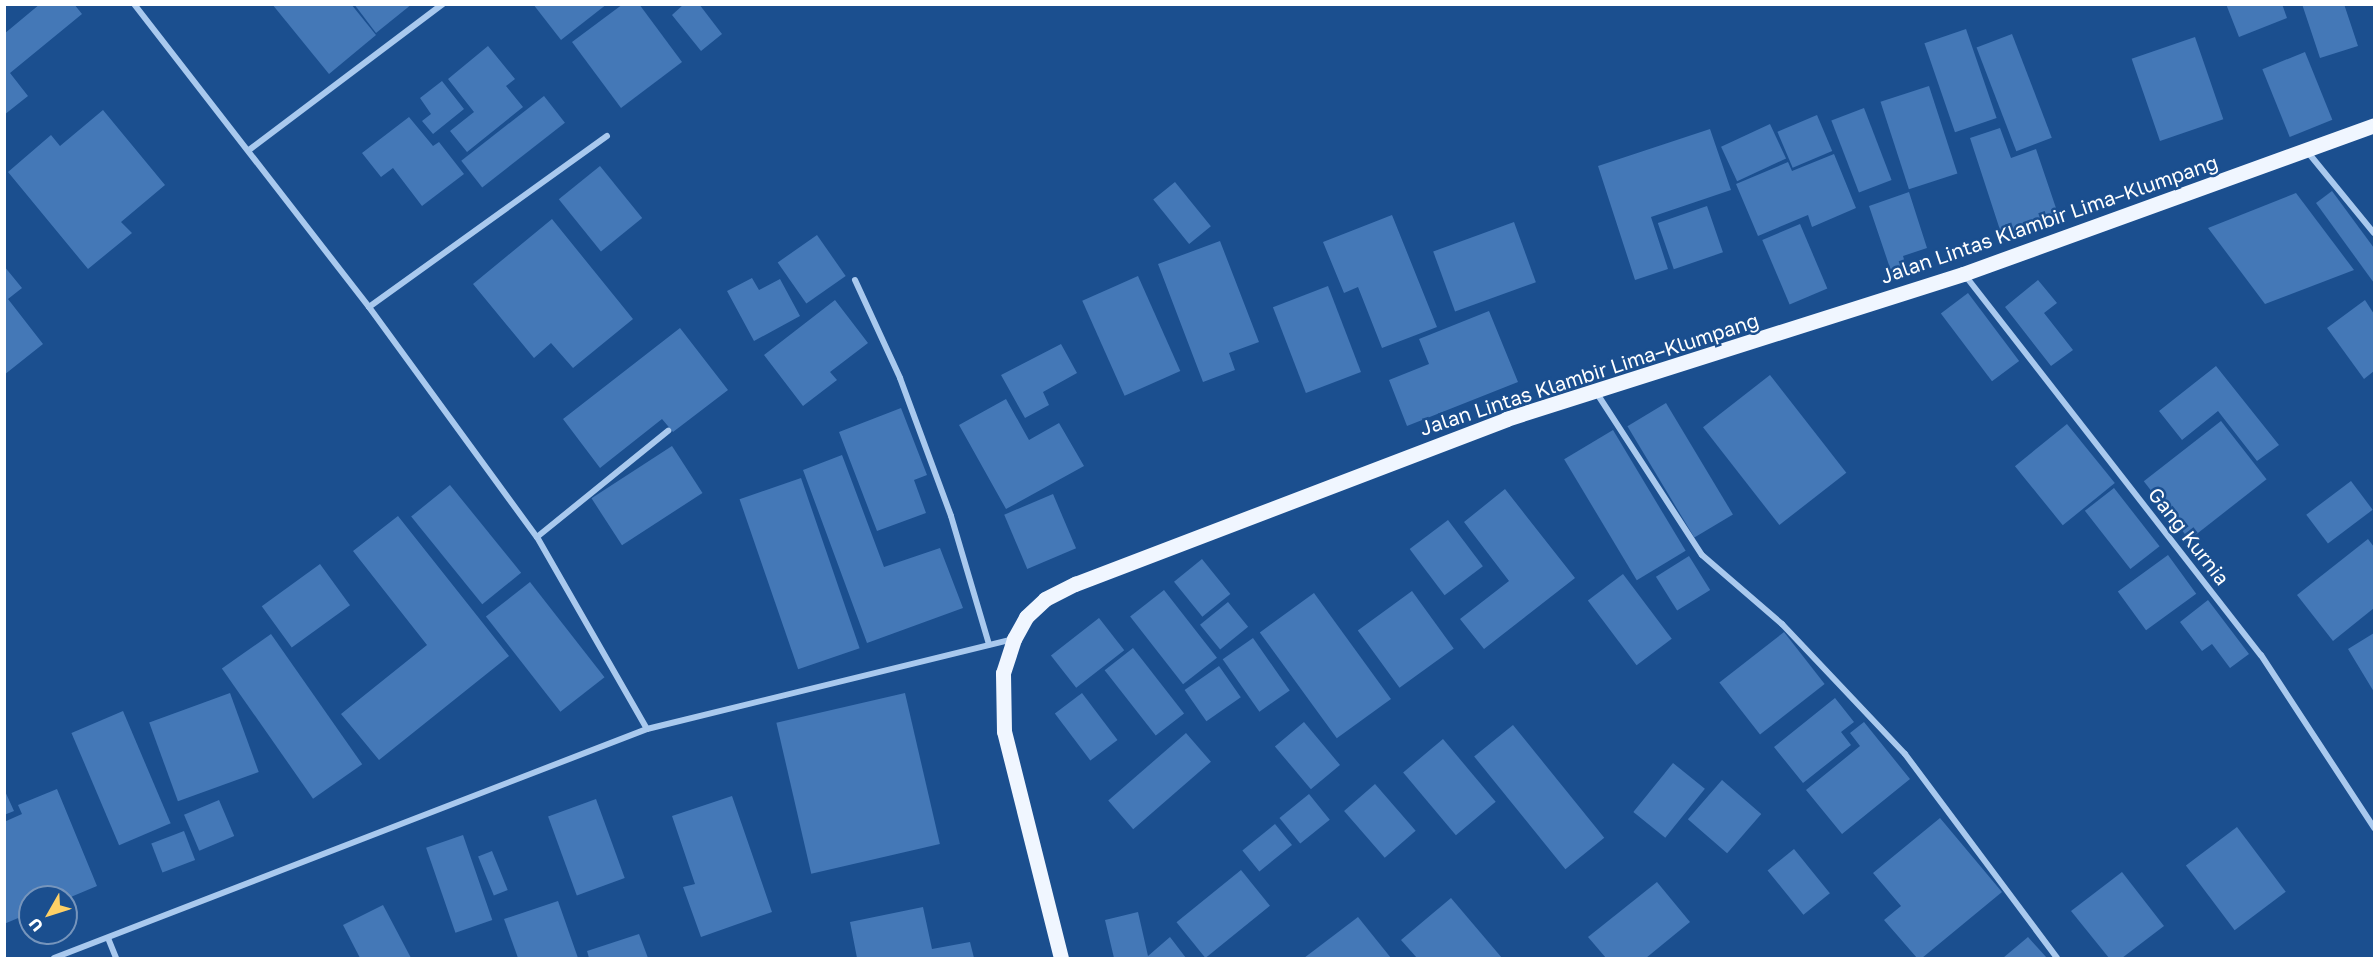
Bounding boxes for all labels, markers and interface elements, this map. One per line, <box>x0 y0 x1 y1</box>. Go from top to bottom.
street label: Jalan Lintas Klambir Lima–Klumpang <box>1877 150 2221 288</box>
street label: Jalan Lintas Klambir Lima–Klumpang <box>1416 308 1762 440</box>
street label: Gang Kurnia <box>2143 482 2235 590</box>
north arrow <box>18 885 78 945</box>
text: U <box>24 914 47 936</box>

